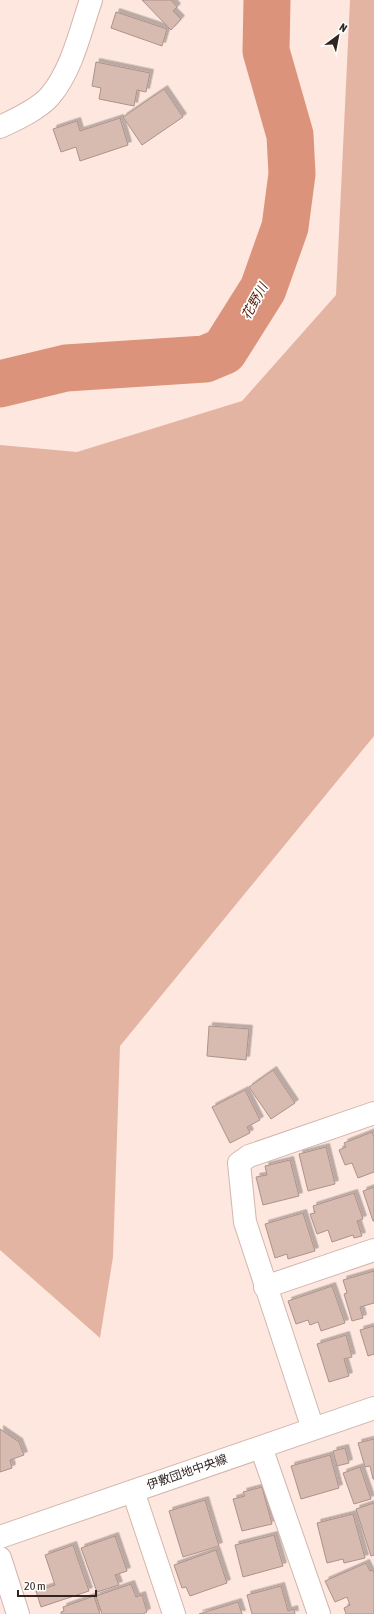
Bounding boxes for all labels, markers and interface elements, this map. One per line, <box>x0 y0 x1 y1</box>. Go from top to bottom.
north arrow <box>318 16 358 56</box>
text: N <box>337 21 349 34</box>
water label: 花野川 <box>238 279 271 322</box>
street label: 伊敷団地中央線 <box>145 1452 229 1492</box>
scale bar <box>18 1572 96 1598</box>
text: 20 m <box>24 1579 46 1593</box>

